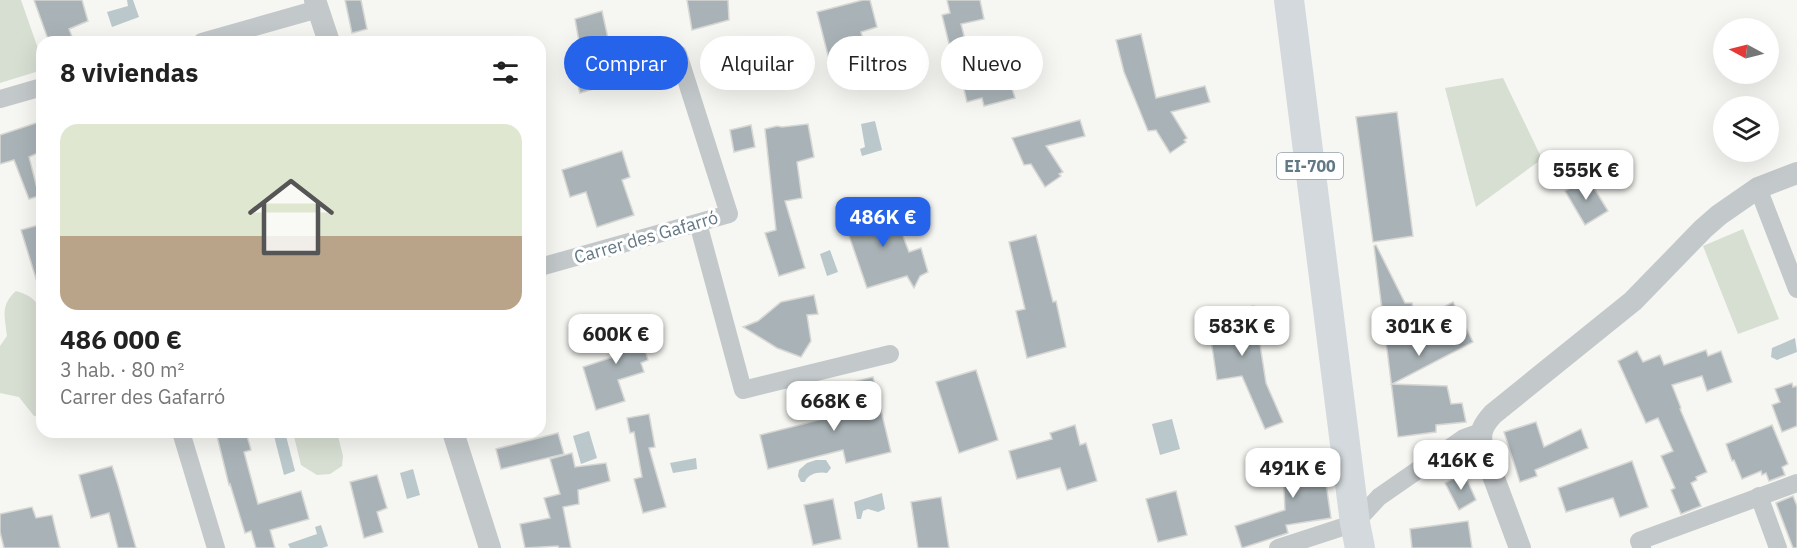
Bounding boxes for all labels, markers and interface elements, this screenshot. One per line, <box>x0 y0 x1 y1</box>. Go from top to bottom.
north arrow <box>1713 18 1779 84</box>
map controls <box>1713 18 1779 162</box>
chip: Comprar <box>564 36 688 90</box>
chip: Alquilar <box>700 36 815 90</box>
chip: Filtros <box>827 36 929 90</box>
chip: Nuevo <box>941 36 1043 90</box>
text: 8 viviendas <box>60 55 198 89</box>
icon: filters <box>489 56 522 89</box>
button: layers <box>1713 96 1779 162</box>
pin: 555K € <box>1537 150 1635 201</box>
road number: EI-700 <box>1277 153 1343 179</box>
text: 555K € <box>1552 156 1620 183</box>
icon: home <box>237 163 345 271</box>
pin: 486K € <box>834 197 932 248</box>
text: 486K € <box>849 203 917 230</box>
street label: Carrer des Gafarró <box>571 205 721 269</box>
pin: 583K € <box>1193 306 1291 357</box>
pin: 301K € <box>1370 306 1468 357</box>
text: 583K € <box>1208 312 1276 339</box>
text: 301K € <box>1385 312 1453 339</box>
pin: 600K € <box>567 314 665 365</box>
text: 600K € <box>582 320 650 347</box>
text: 486 000 € <box>60 322 182 356</box>
text: 3 hab. · 80 m² <box>60 356 184 383</box>
pin: 668K € <box>785 381 883 432</box>
text: Carrer des Gafarró <box>60 383 225 410</box>
text: 668K € <box>800 387 868 414</box>
pin: 416K € <box>1412 440 1510 491</box>
text: 416K € <box>1427 446 1495 473</box>
pin: 491K € <box>1244 448 1342 499</box>
text: 491K € <box>1259 454 1327 481</box>

